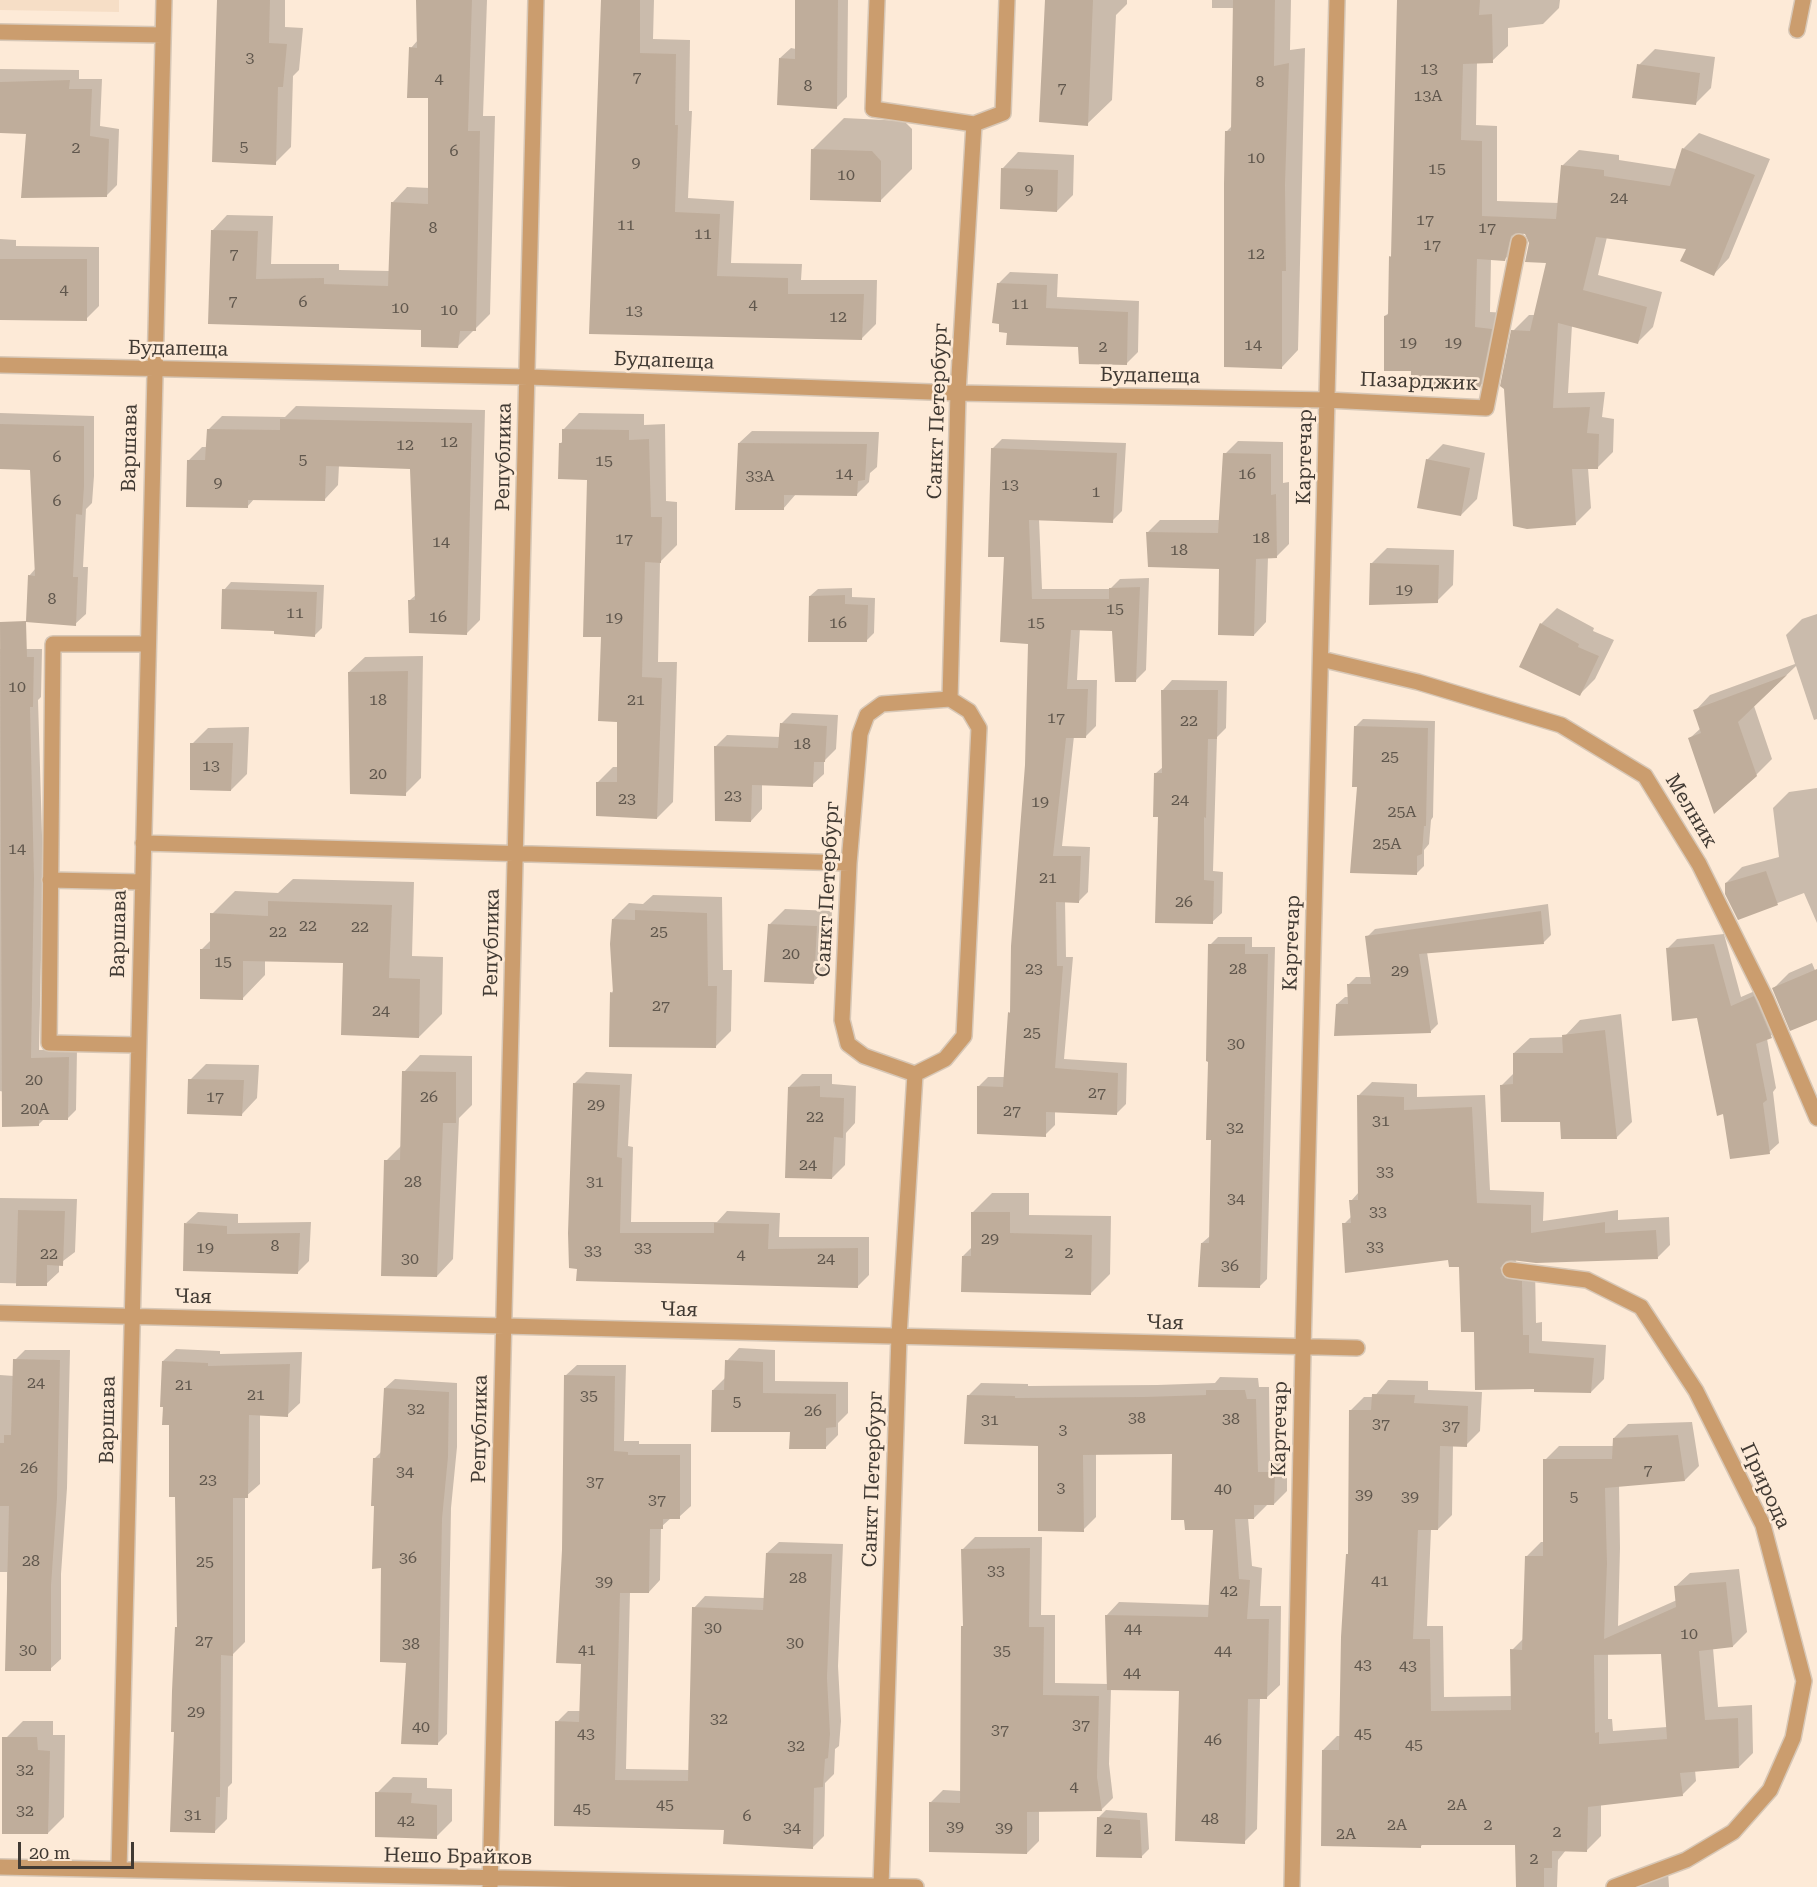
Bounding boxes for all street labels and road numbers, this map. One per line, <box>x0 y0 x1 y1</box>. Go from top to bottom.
street label: Санкт Петербург <box>923 322 953 500</box>
street label: Будапеща <box>128 336 228 362</box>
street label: Будапеща <box>613 347 715 375</box>
street label: Будапеща <box>1100 363 1200 389</box>
street label: Пазарджик <box>1359 368 1479 396</box>
street label: Република <box>491 402 517 512</box>
street label: Варшава <box>117 404 143 492</box>
street label: Картечар <box>1292 409 1318 505</box>
street label: Мелник <box>1660 770 1722 852</box>
street label: Санкт Петербург <box>811 800 845 978</box>
street label: Република <box>479 888 505 998</box>
street label: Варшава <box>106 890 132 978</box>
street label: Картечар <box>1278 895 1306 991</box>
street label: Чая <box>174 1285 212 1309</box>
street label: Чая <box>660 1297 698 1323</box>
street label: Чая <box>1146 1310 1184 1336</box>
street label: Република <box>467 1374 493 1484</box>
street label: Варшава <box>95 1376 121 1464</box>
street label: Картечар <box>1267 1381 1293 1477</box>
street label: Санкт Петербург <box>858 1390 888 1568</box>
street label: Природа <box>1735 1439 1795 1533</box>
street label: Нешо Брайков <box>383 1844 533 1870</box>

